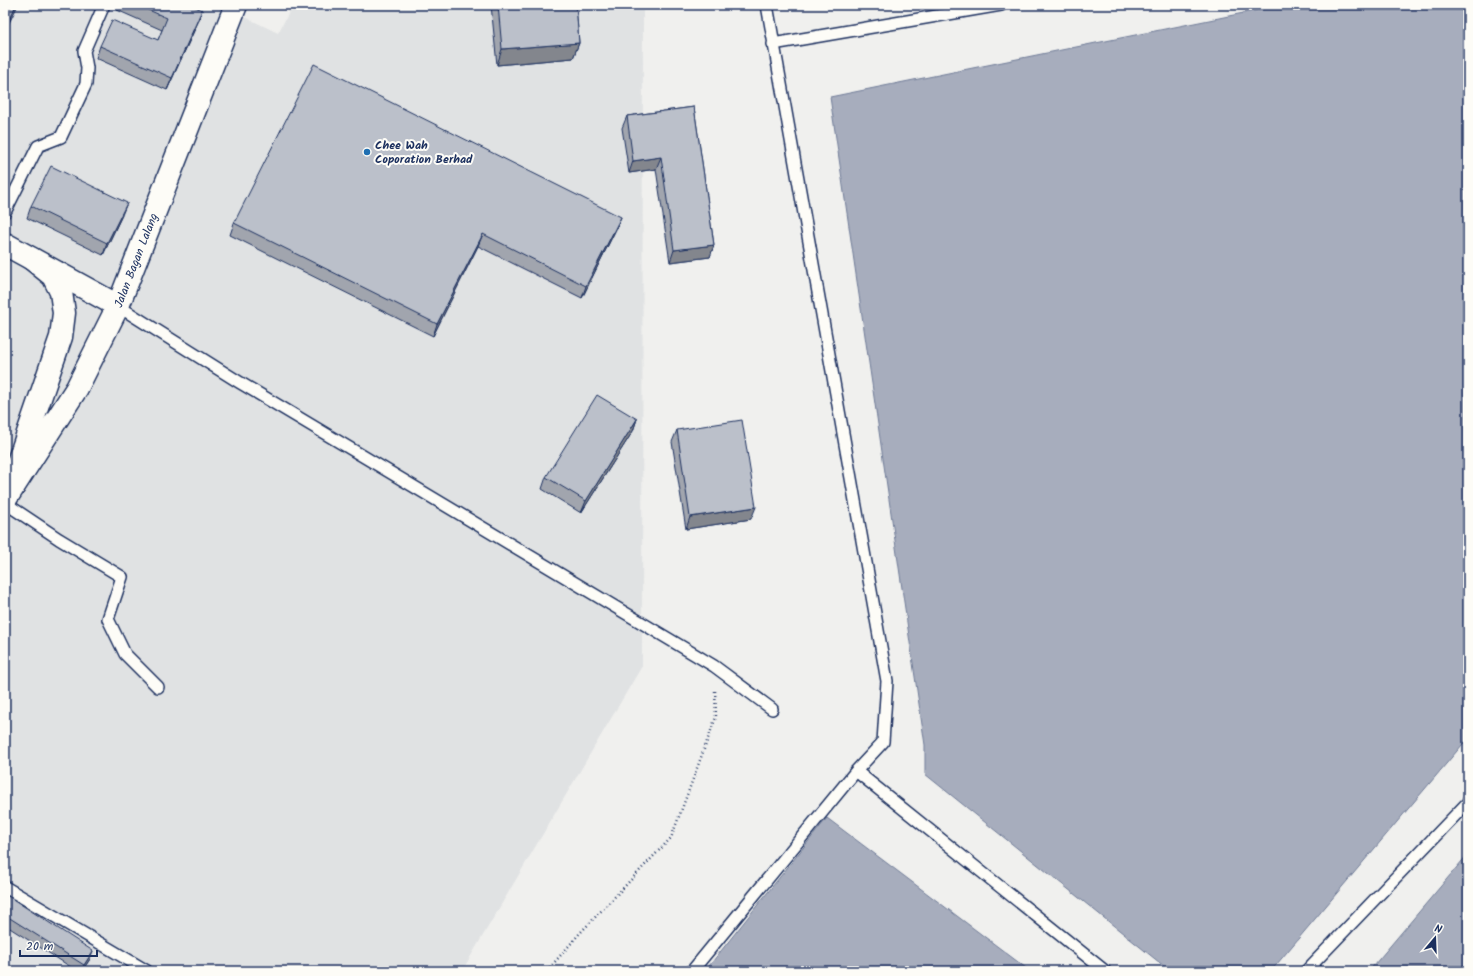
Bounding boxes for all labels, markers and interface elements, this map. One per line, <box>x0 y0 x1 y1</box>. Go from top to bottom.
place label: Chee Wah Coporation Berhad <box>375 136 473 169</box>
marker: Chee Wah Coporation Berhad <box>362 147 372 157</box>
street label: Jalan Bagan Lalang <box>109 210 164 310</box>
north arrow <box>1415 918 1455 958</box>
text: N <box>1432 920 1444 939</box>
scale bar <box>20 932 97 958</box>
text: 20 m <box>26 937 54 956</box>

